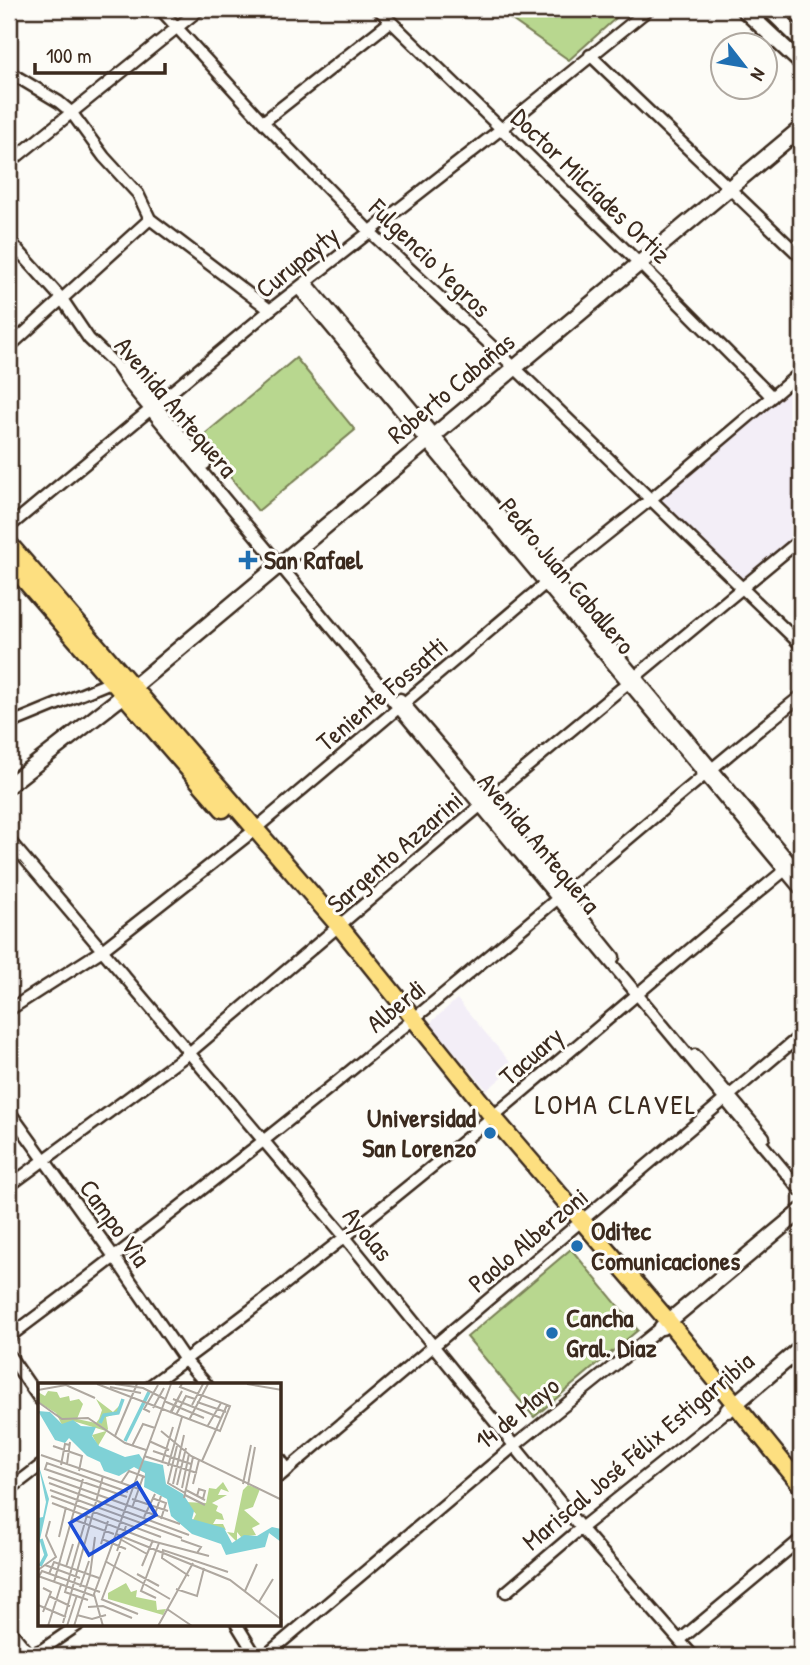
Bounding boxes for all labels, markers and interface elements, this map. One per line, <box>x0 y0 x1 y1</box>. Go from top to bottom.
scale bar <box>35 32 164 76</box>
north arrow <box>708 32 778 102</box>
text: 100 m <box>46 41 92 70</box>
text: N <box>745 64 772 86</box>
street label: Doctor Milcíades Ortiz <box>504 100 679 271</box>
street label: Fulgencio Yegros <box>361 190 499 325</box>
street label: Curupayty <box>248 217 346 306</box>
street label: Roberto Cabañas <box>380 324 522 451</box>
street label: Avenida Antequera <box>107 329 246 485</box>
street label: Pedro Juan Caballero <box>491 490 643 662</box>
place label: San Rafael <box>264 542 364 577</box>
marker: San Rafael <box>238 550 258 570</box>
street label: Teniente Fossatti <box>309 628 455 759</box>
street label: Avenida Antequera <box>470 765 609 921</box>
street label: Sargento Azzarini <box>319 783 470 921</box>
street label: Alberdi <box>359 971 433 1040</box>
street label: Tacuary <box>491 1018 570 1093</box>
district label: LOMA CLAVEL <box>535 1085 697 1123</box>
place label: Universidad San Lorenzo <box>362 1100 477 1165</box>
marker: Universidad San Lorenzo <box>482 1125 498 1141</box>
street label: Campo Vìa <box>72 1172 159 1274</box>
street label: Paolo Alberzoni <box>460 1179 595 1300</box>
street label: Ayolas <box>335 1199 401 1268</box>
place label: Oditec Comunicaciones <box>591 1213 740 1278</box>
marker: Oditec Comunicaciones <box>569 1238 585 1254</box>
place label: Cancha Gral. Diaz <box>566 1300 657 1365</box>
marker: Cancha Gral. Diaz <box>544 1325 560 1341</box>
street label: Mariscal José Félix Estigarribia <box>515 1343 761 1558</box>
street label: 14 de Mayo <box>467 1368 566 1457</box>
inset map <box>38 1383 282 1626</box>

